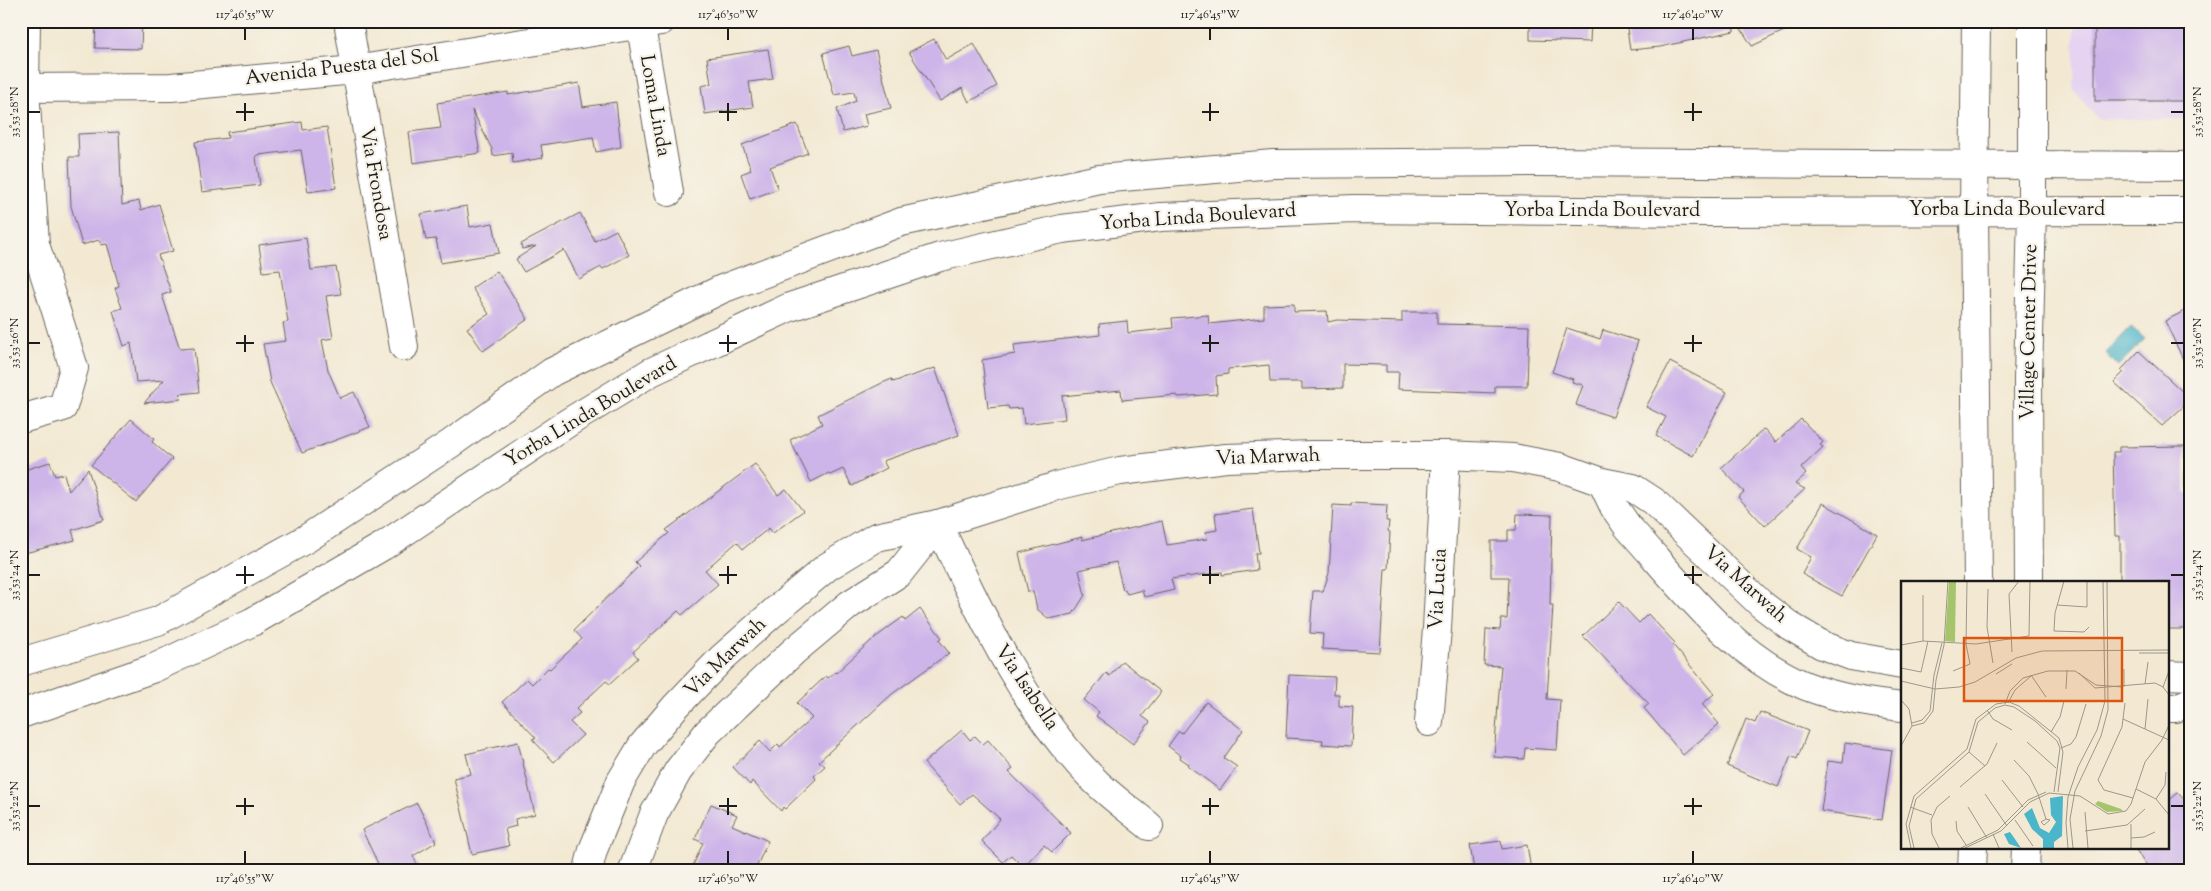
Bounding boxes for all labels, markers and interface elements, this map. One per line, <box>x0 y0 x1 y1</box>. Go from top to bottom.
text: 117°46'55"W <box>216 6 275 24</box>
text: 117°46'50"W <box>698 6 759 24</box>
text: 117°46'45"W <box>1181 6 1240 24</box>
text: 117°46'40"W <box>1663 6 1724 24</box>
street label: Avenida Puesta del Sol <box>243 42 441 94</box>
street label: Loma Linda <box>631 53 677 159</box>
text: 33°53'28"N <box>6 86 24 137</box>
text: 33°53'28"N <box>2189 86 2207 137</box>
street label: Via Frondosa <box>351 125 399 243</box>
street label: Yorba Linda Boulevard <box>1909 196 2105 225</box>
street label: Yorba Linda Boulevard <box>1099 197 1297 239</box>
street label: Yorba Linda Boulevard <box>1504 197 1700 226</box>
street label: Village Center Drive <box>2014 243 2046 421</box>
text: 33°53'26"N <box>6 317 24 368</box>
text: 33°53'26"N <box>2189 317 2207 368</box>
street label: Yorba Linda Boulevard <box>499 350 683 476</box>
street label: Via Marwah <box>1215 442 1321 474</box>
street label: Via Marwah <box>1696 539 1794 631</box>
street label: Via Lucia <box>1422 547 1456 631</box>
text: 33°53'24"N <box>6 549 24 600</box>
text: 33°53'24"N <box>2189 549 2207 600</box>
inset map <box>1901 581 2168 848</box>
street label: Via Marwah <box>678 611 774 705</box>
street label: Via Isabella <box>987 639 1065 737</box>
text: 33°53'22"N <box>6 780 24 831</box>
text: 33°53'22"N <box>2189 780 2207 831</box>
text: 117°46'55"W <box>216 870 275 888</box>
text: 117°46'50"W <box>698 870 759 888</box>
text: 117°46'45"W <box>1181 870 1240 888</box>
text: 117°46'40"W <box>1663 870 1724 888</box>

